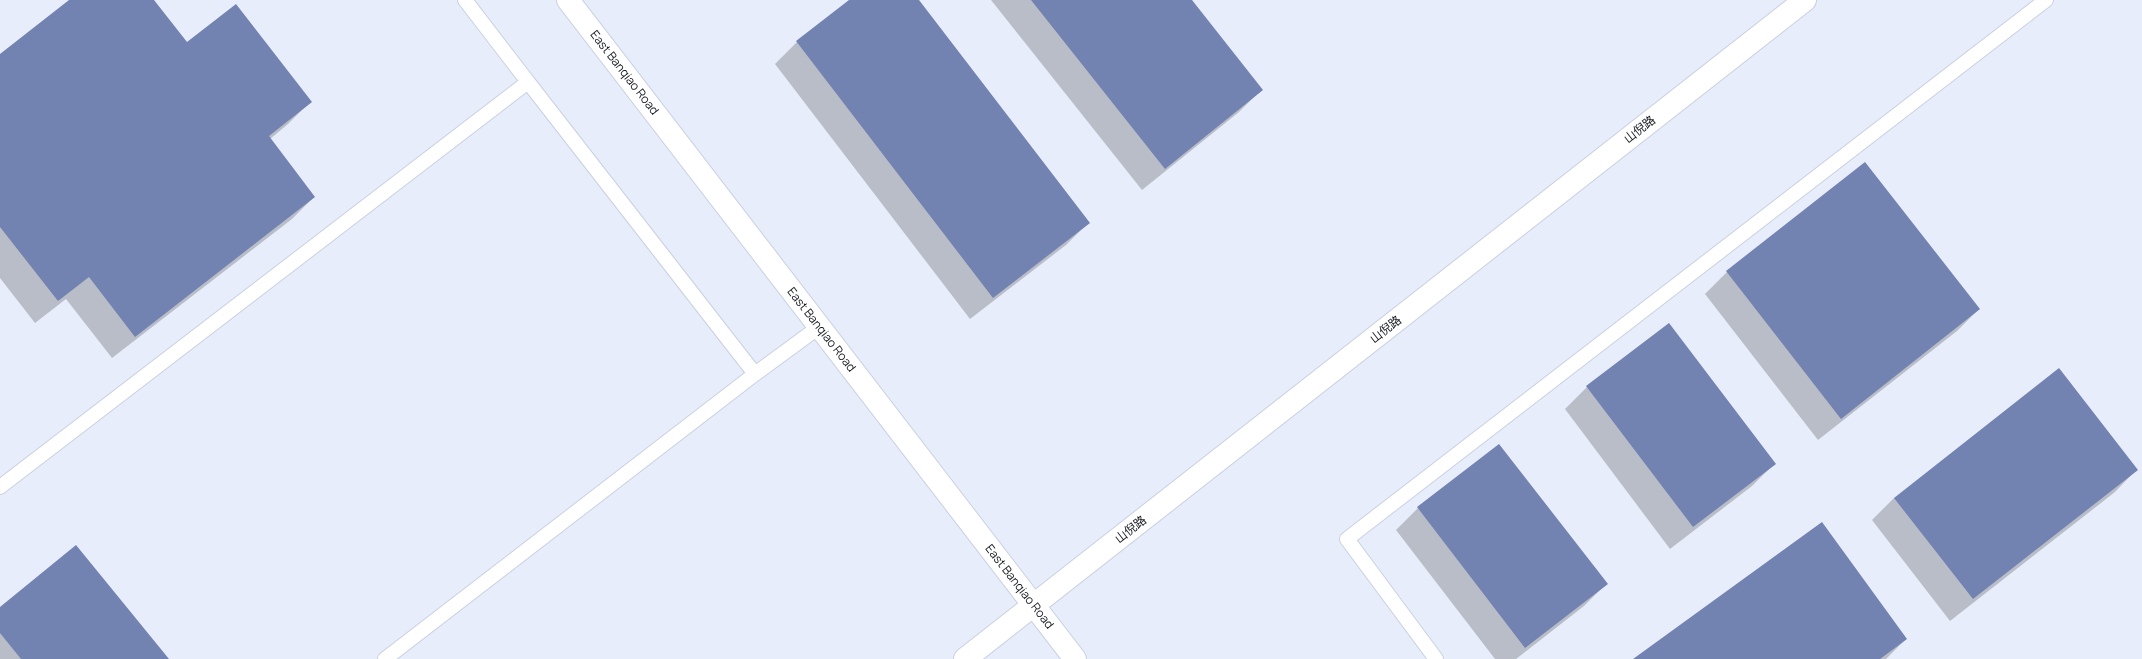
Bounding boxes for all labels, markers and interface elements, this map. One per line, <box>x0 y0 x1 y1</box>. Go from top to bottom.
street label: East Banqiao Road <box>587 28 661 118</box>
street label: 山倪路 <box>1621 113 1659 147</box>
street label: East Banqiao Road <box>784 285 858 375</box>
street label: 山倪路 <box>1367 313 1405 347</box>
street label: 山倪路 <box>1112 513 1150 547</box>
street label: East Banqiao Road <box>982 542 1056 632</box>

